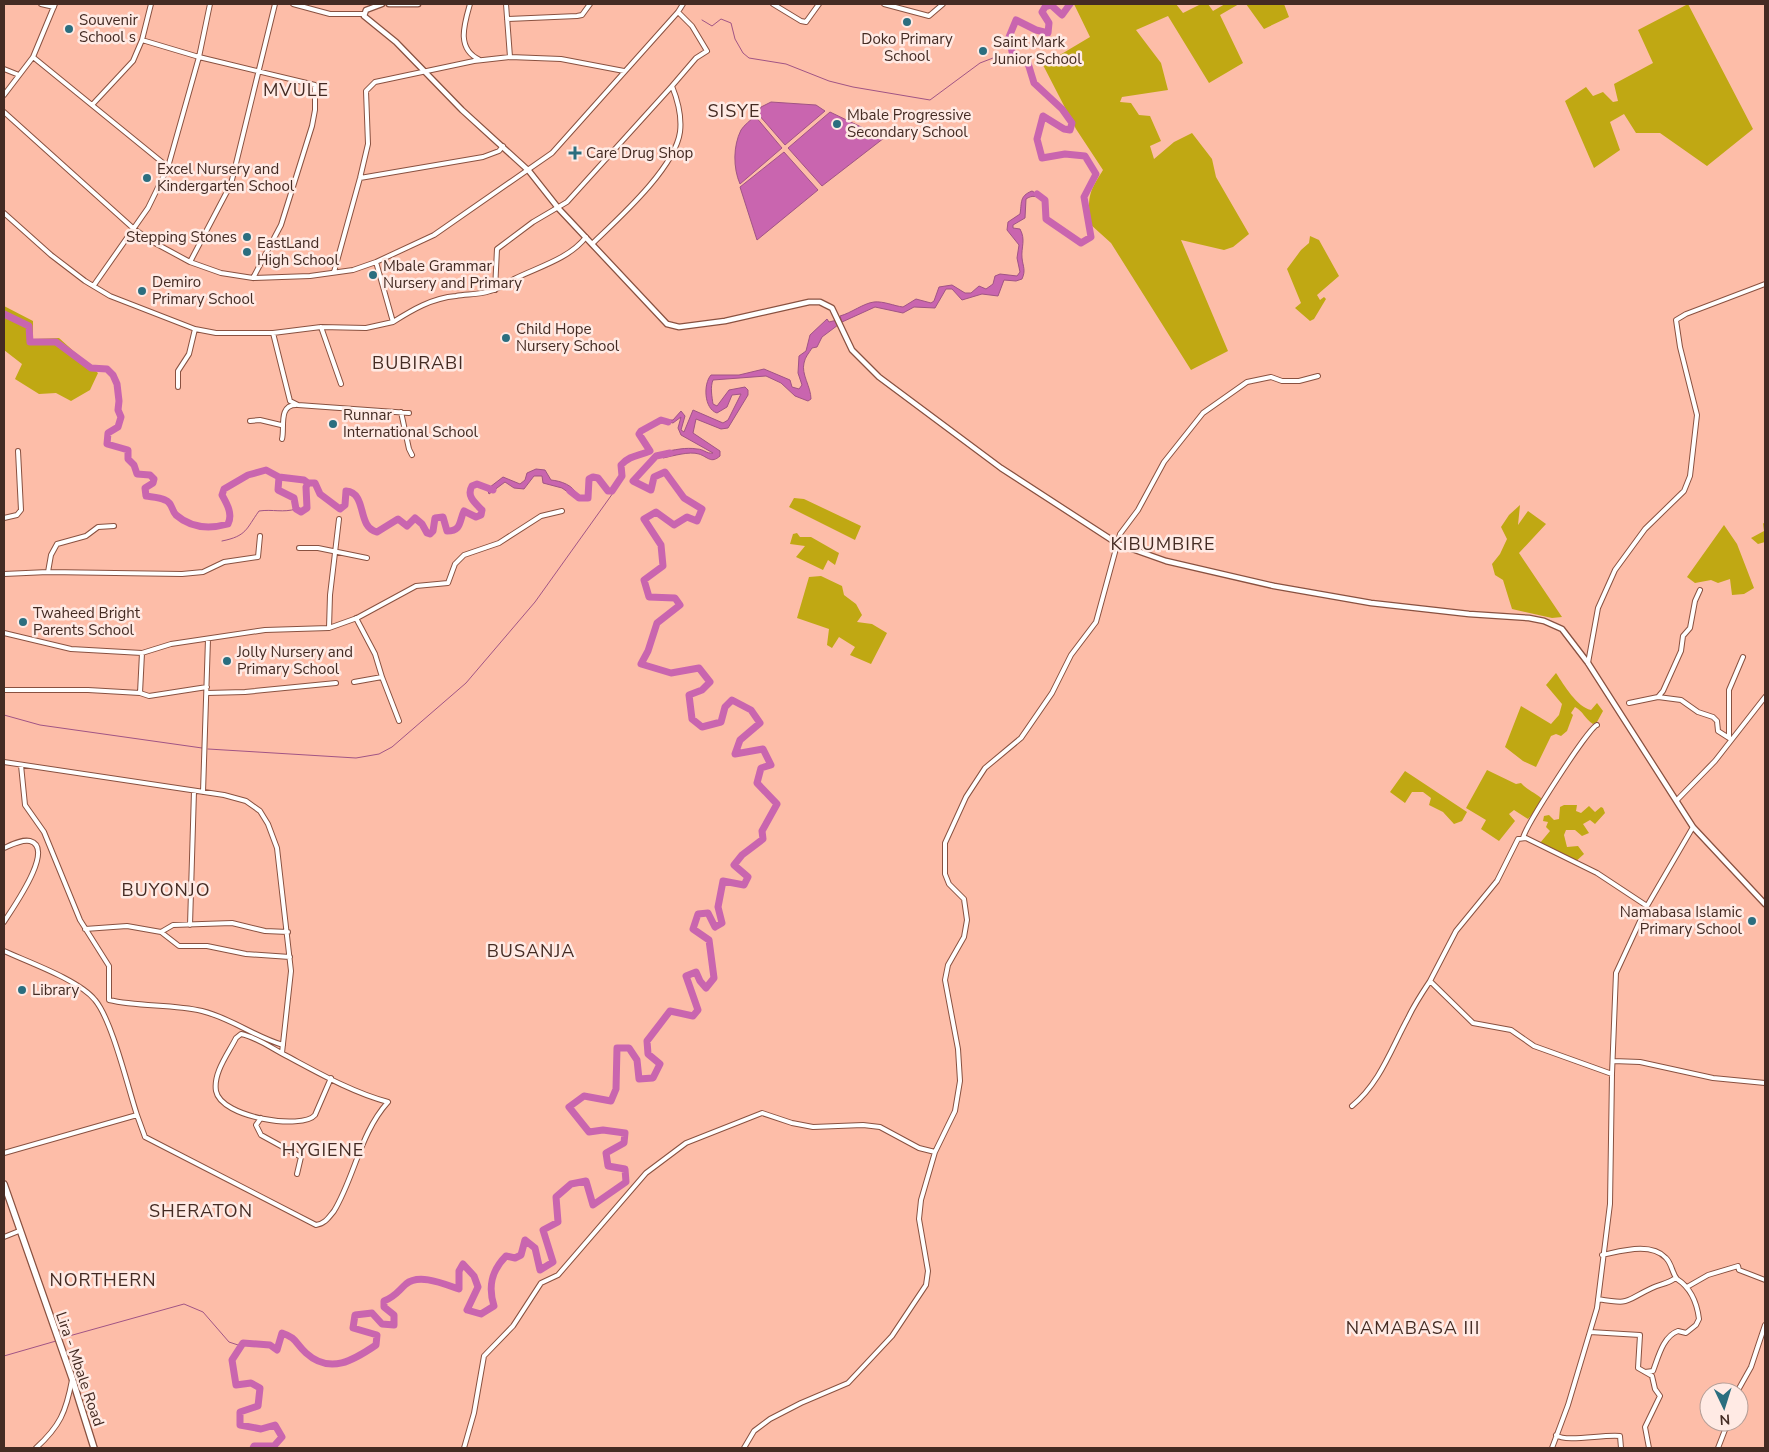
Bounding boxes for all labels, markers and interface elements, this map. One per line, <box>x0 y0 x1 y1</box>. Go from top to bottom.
place label: Souvenir School s <box>79 10 139 47</box>
marker: Doko Primary School <box>901 16 913 28</box>
marker: Souvenir School s <box>63 23 75 35</box>
place label: Doko Primary School <box>861 29 953 66</box>
place label: Saint Mark Junior School <box>992 32 1082 69</box>
marker: Saint Mark Junior School <box>977 45 989 57</box>
district label: MVULE <box>263 78 329 102</box>
district label: SISYE <box>708 99 760 123</box>
place label: Mbale Progressive Secondary School <box>847 105 971 142</box>
marker: Mbale Progressive Secondary School <box>831 118 843 130</box>
place label: Care Drug Shop <box>586 143 694 163</box>
marker: Care Drug Shop <box>568 146 582 160</box>
place label: Excel Nursery and Kindergarten School <box>157 159 295 196</box>
marker: Excel Nursery and Kindergarten School <box>141 172 153 184</box>
place label: Stepping Stones <box>126 227 237 247</box>
marker: Stepping Stones <box>241 231 253 243</box>
place label: EastLand High School <box>257 233 339 270</box>
marker: EastLand High School <box>241 246 253 258</box>
place label: Mbale Grammar Nursery and Primary <box>383 256 522 293</box>
marker: Mbale Grammar Nursery and Primary <box>367 269 379 281</box>
place label: Demiro Primary School <box>152 272 255 309</box>
marker: Demiro Primary School <box>136 285 148 297</box>
place label: Child Hope Nursery School <box>516 319 620 356</box>
marker: Child Hope Nursery School <box>500 332 512 344</box>
district label: BUBIRABI <box>372 351 464 375</box>
place label: Runnar International School <box>343 405 479 442</box>
marker: Runnar International School <box>327 418 339 430</box>
district label: KIBUMBIRE <box>1111 532 1215 556</box>
place label: Twaheed Bright Parents School <box>33 603 141 640</box>
marker: Twaheed Bright Parents School <box>17 616 29 628</box>
place label: Jolly Nursery and Primary School <box>236 642 353 679</box>
marker: Jolly Nursery and Primary School <box>221 655 233 667</box>
district label: BUYONJO <box>122 878 210 902</box>
place label: Namabasa Islamic Primary School <box>1620 902 1743 939</box>
marker: Namabasa Islamic Primary School <box>1746 915 1758 927</box>
district label: BUSANJA <box>487 939 575 963</box>
place label: Library <box>32 980 79 1000</box>
marker: Library <box>16 984 28 996</box>
district label: HYGIENE <box>282 1138 364 1162</box>
district label: SHERATON <box>149 1199 253 1223</box>
district label: NORTHERN <box>49 1268 157 1292</box>
street label: Lira - Mbale Road <box>51 1309 109 1429</box>
district label: NAMABASA III <box>1346 1316 1480 1340</box>
north arrow <box>1699 1382 1749 1432</box>
text: N <box>1719 1410 1731 1429</box>

